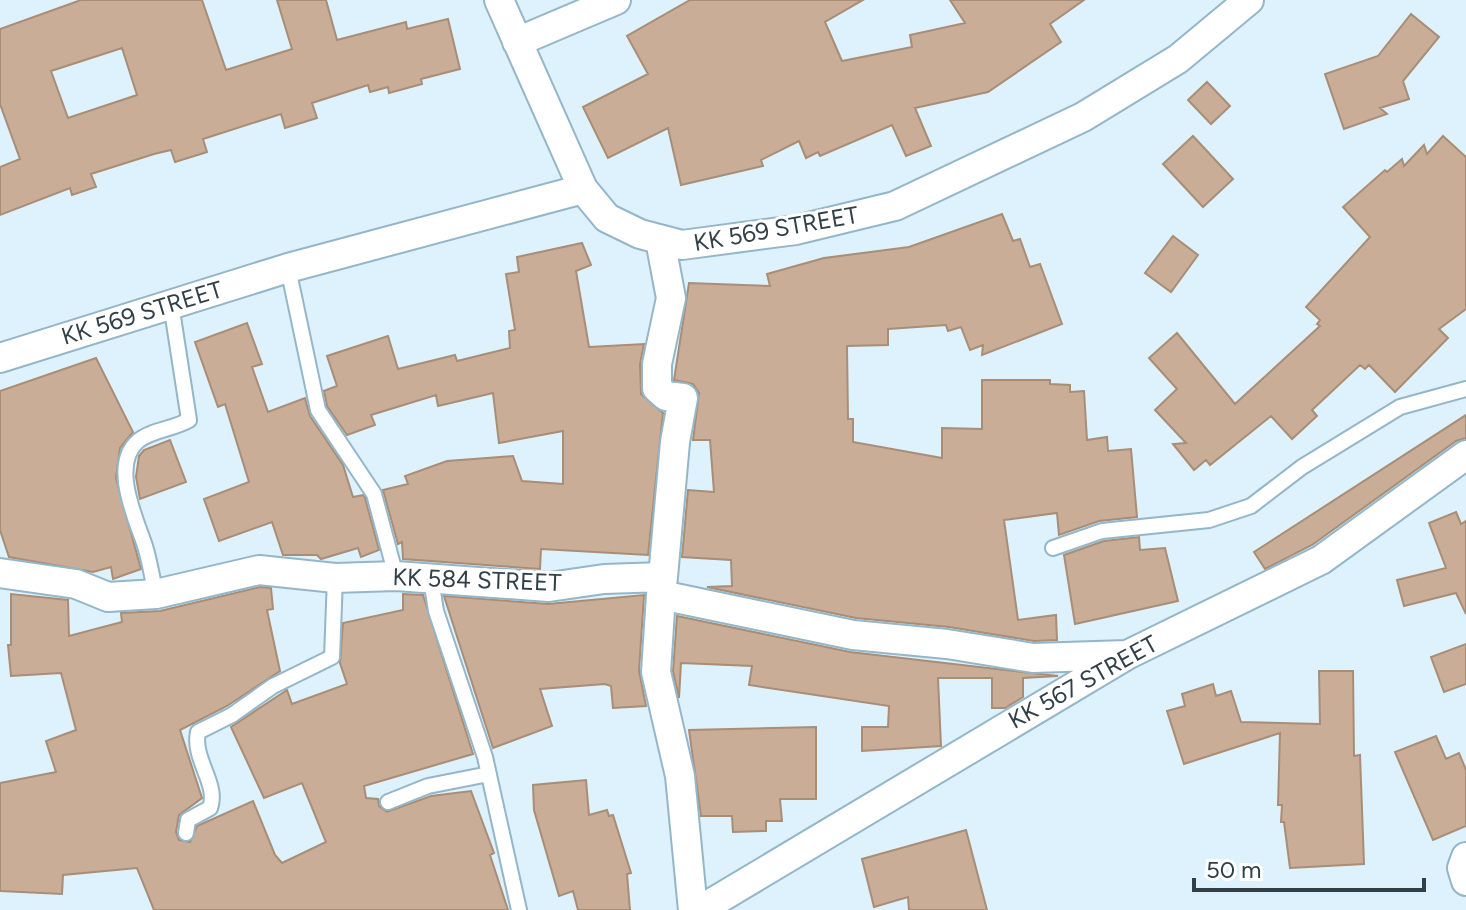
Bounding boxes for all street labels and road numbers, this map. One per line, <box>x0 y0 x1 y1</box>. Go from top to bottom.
street label: KK 569 STREET <box>691 200 861 257</box>
street label: KK 569 STREET <box>58 274 226 351</box>
street label: KK 584 STREET <box>392 562 562 597</box>
street label: KK 567 STREET <box>1003 629 1162 735</box>

